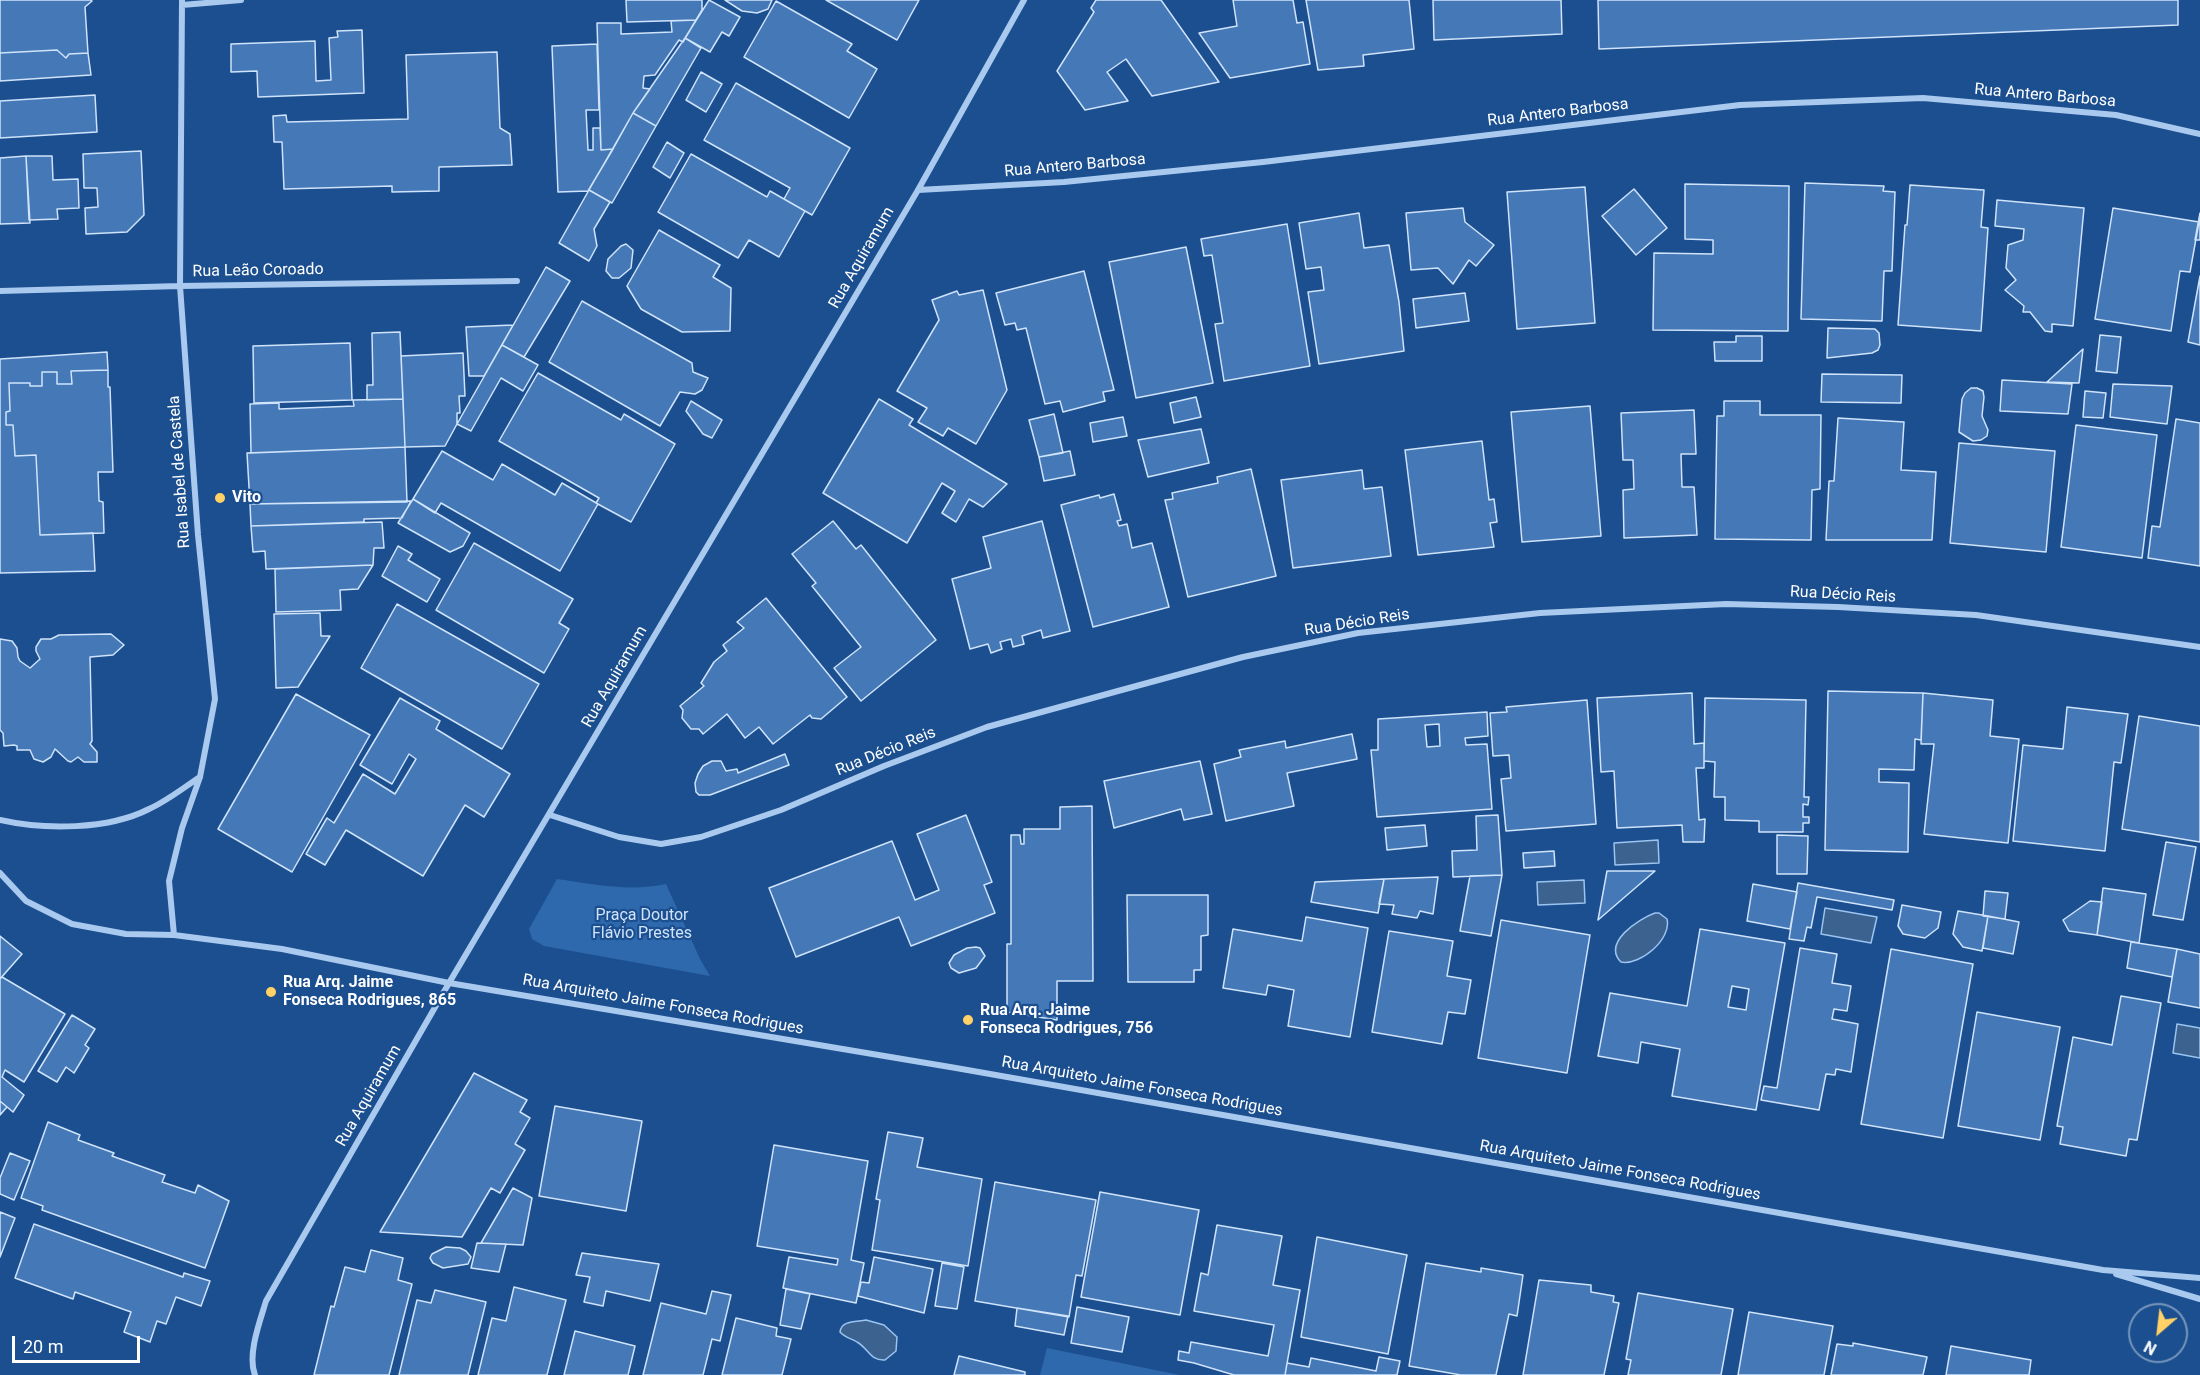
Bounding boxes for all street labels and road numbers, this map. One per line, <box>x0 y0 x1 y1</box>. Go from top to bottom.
street label: Rua Antero Barbosa <box>1973 80 2117 112</box>
street label: Rua Antero Barbosa <box>1486 95 1630 131</box>
street label: Rua Antero Barbosa <box>1003 150 1147 182</box>
street label: Rua Aquiramum <box>825 204 899 312</box>
street label: Rua Leão Coroado <box>192 260 324 282</box>
street label: Rua Isabel de Castela <box>165 395 195 549</box>
street label: Rua Décio Reis <box>1789 583 1897 607</box>
street label: Rua Décio Reis <box>1303 605 1411 641</box>
street label: Rua Aquiramum <box>578 623 652 731</box>
street label: Rua Décio Reis <box>833 723 939 781</box>
street label: Rua Arquiteto Jaime Fonseca Rodrigues <box>521 971 805 1039</box>
street label: Rua Aquiramum <box>332 1042 406 1150</box>
street label: Rua Arquiteto Jaime Fonseca Rodrigues <box>1000 1053 1284 1121</box>
street label: Rua Arquiteto Jaime Fonseca Rodrigues <box>1478 1137 1762 1205</box>

